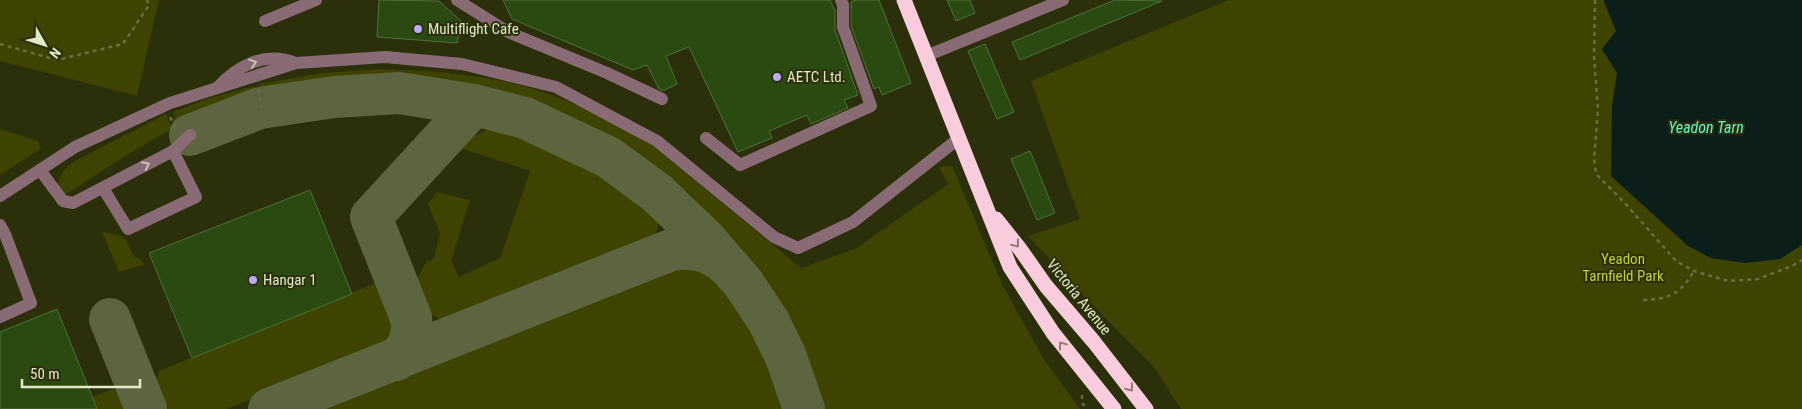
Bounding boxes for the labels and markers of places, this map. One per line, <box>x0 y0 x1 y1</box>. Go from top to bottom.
place label: Multiflight Cafe <box>428 20 519 38</box>
marker: Multiflight Cafe <box>412 23 424 35</box>
place label: AETC Ltd. <box>787 68 846 86</box>
marker: AETC Ltd. <box>771 71 783 83</box>
place label: Hangar 1 <box>263 271 317 289</box>
marker: Hangar 1 <box>247 274 259 286</box>

